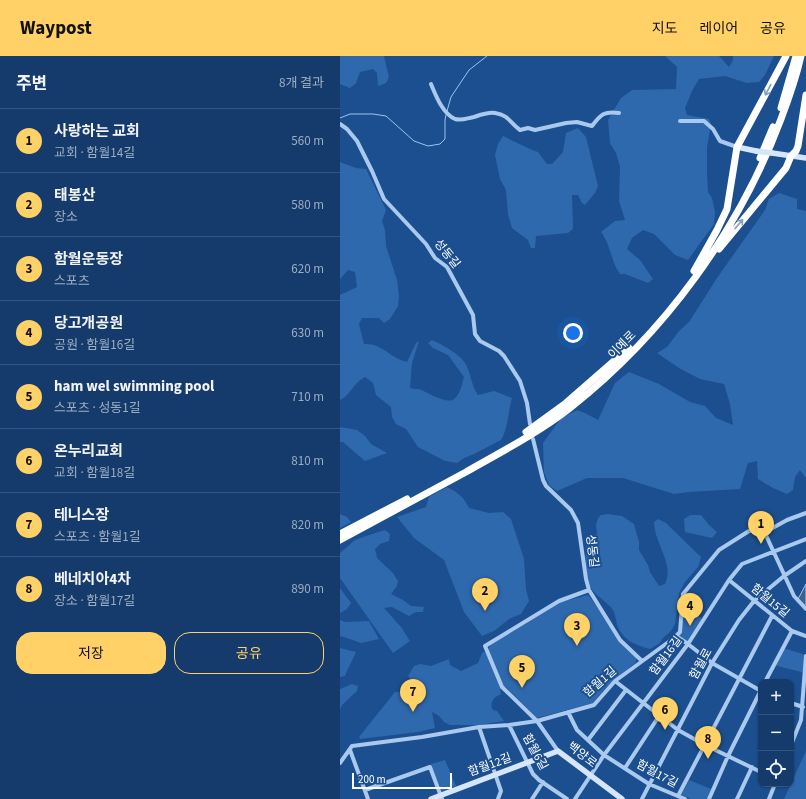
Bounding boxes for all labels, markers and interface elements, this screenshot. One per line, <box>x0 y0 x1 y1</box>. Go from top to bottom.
text: Waypost <box>20 15 92 42</box>
text: 지도 <box>652 19 678 39</box>
text: 레이어 <box>700 19 738 39</box>
text: 공유 <box>760 19 786 39</box>
text: 주변 <box>16 72 47 96</box>
text: 8개 결과 <box>279 74 324 92</box>
one-way arrow <box>763 84 771 96</box>
text: 사랑하는 교회 <box>54 121 140 142</box>
text: 1 <box>26 132 32 150</box>
text: 560 m <box>291 132 324 150</box>
text: 교회 · 함월14길 <box>54 144 135 162</box>
text: 태봉산 <box>54 185 95 206</box>
text: 2 <box>26 196 32 214</box>
text: 580 m <box>291 196 324 214</box>
text: 장소 <box>54 208 78 226</box>
one-way arrow <box>735 218 744 229</box>
street label: 성동길 <box>430 236 464 272</box>
text: 함월운동장 <box>54 249 123 270</box>
text: 3 <box>26 260 32 278</box>
text: 620 m <box>291 260 324 278</box>
text: 스포츠 <box>54 272 90 290</box>
text: 당고개공원 <box>54 313 123 334</box>
your location <box>563 323 583 343</box>
text: 4 <box>26 324 32 342</box>
text: 630 m <box>291 324 324 342</box>
street label: 이예로 <box>604 327 640 363</box>
text: 공원 · 함월16길 <box>54 336 135 354</box>
text: ham wel swimming pool <box>54 376 214 397</box>
text: 5 <box>26 388 32 406</box>
text: 710 m <box>291 388 324 406</box>
text: 스포츠 · 성동1길 <box>54 399 141 417</box>
text: 온누리교회 <box>54 441 123 462</box>
text: 6 <box>26 452 32 470</box>
text: 810 m <box>291 452 324 470</box>
text: 교회 · 함월18길 <box>54 464 135 482</box>
text: 테니스장 <box>54 505 109 526</box>
pin: 1 <box>748 511 774 544</box>
text: 7 <box>26 516 32 534</box>
text: 820 m <box>291 516 324 534</box>
text: 스포츠 · 함월1길 <box>54 528 141 546</box>
street label: 성동길 <box>582 534 602 568</box>
text: 베네치아4차 <box>54 569 131 590</box>
pin: 2 <box>472 578 498 611</box>
text: 8 <box>26 580 32 598</box>
text: 890 m <box>291 580 324 598</box>
street label: 함월15길 <box>747 580 793 622</box>
text: 장소 · 함월17길 <box>54 592 135 610</box>
pin: 4 <box>677 593 703 626</box>
pin: 3 <box>564 613 590 646</box>
button: 저장 <box>16 632 166 674</box>
button: 공유 <box>174 632 324 674</box>
street label: 함월16길 <box>646 633 686 679</box>
street label: 함월로 <box>686 645 716 683</box>
pin: 5 <box>509 655 535 688</box>
street label: 함월1길 <box>580 663 620 701</box>
pin: 7 <box>400 679 426 712</box>
map controls <box>758 679 794 787</box>
button: + <box>758 679 794 715</box>
pin: 6 <box>652 697 678 730</box>
button: − <box>758 715 794 751</box>
pin: 8 <box>695 726 721 759</box>
street label: 함월6길 <box>518 731 552 773</box>
street label: 백양로 <box>564 738 600 772</box>
street label: 함월12길 <box>466 749 514 781</box>
button: locate <box>758 751 794 787</box>
street label: 함월17길 <box>633 756 681 792</box>
scale bar <box>352 771 452 790</box>
text: 200 m <box>358 772 386 787</box>

